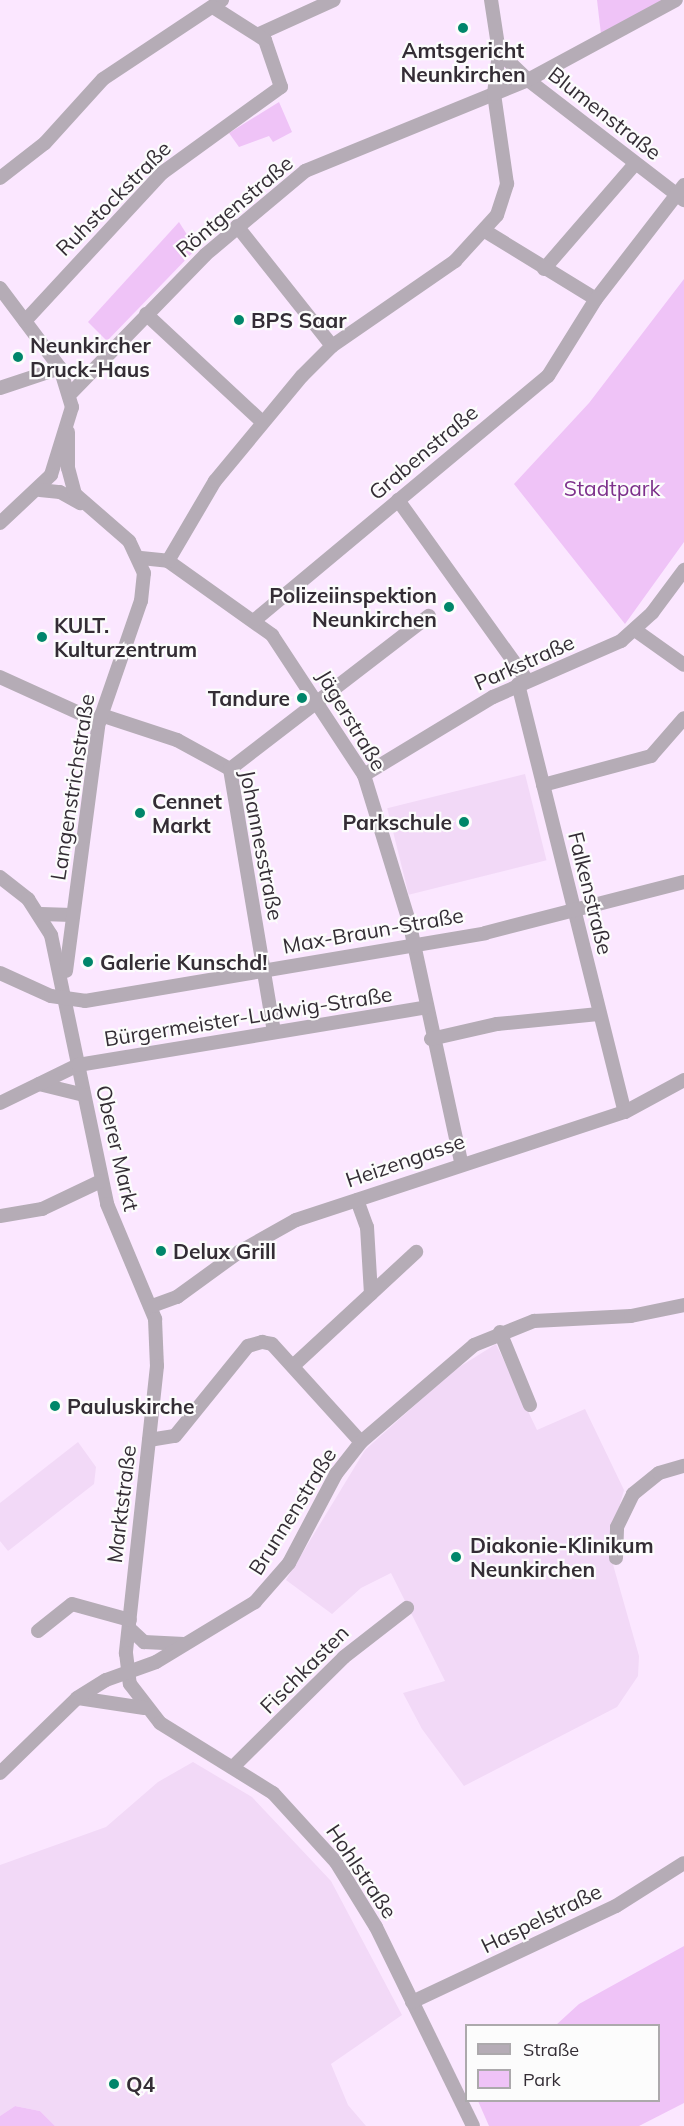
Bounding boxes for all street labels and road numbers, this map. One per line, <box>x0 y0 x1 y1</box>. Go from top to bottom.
street label: Blumenstraße <box>544 61 666 165</box>
street label: Ruhstockstraße <box>50 135 176 261</box>
street label: Röntgenstraße <box>170 150 298 262</box>
street label: Grabenstraße <box>363 399 483 505</box>
street label: Parkstraße <box>470 629 578 695</box>
street label: Jägerstraße <box>312 665 392 775</box>
street label: Langenstrichstraße <box>45 692 99 882</box>
street label: Johannesstraße <box>235 768 289 922</box>
street label: Falkenstraße <box>564 829 618 957</box>
street label: Max-Braun-Straße <box>281 902 465 958</box>
street label: Bürgermeister-Ludwig-Straße <box>102 981 394 1051</box>
street label: Oberer Markt <box>91 1083 145 1213</box>
street label: Heizengasse <box>342 1128 468 1192</box>
street label: Brunnenstraße <box>243 1443 341 1579</box>
street label: Marktstraße <box>101 1444 141 1564</box>
street label: Fischkasten <box>255 1620 353 1718</box>
street label: Hohlstraße <box>321 1819 403 1923</box>
street label: Haspelstraße <box>477 1878 605 1958</box>

